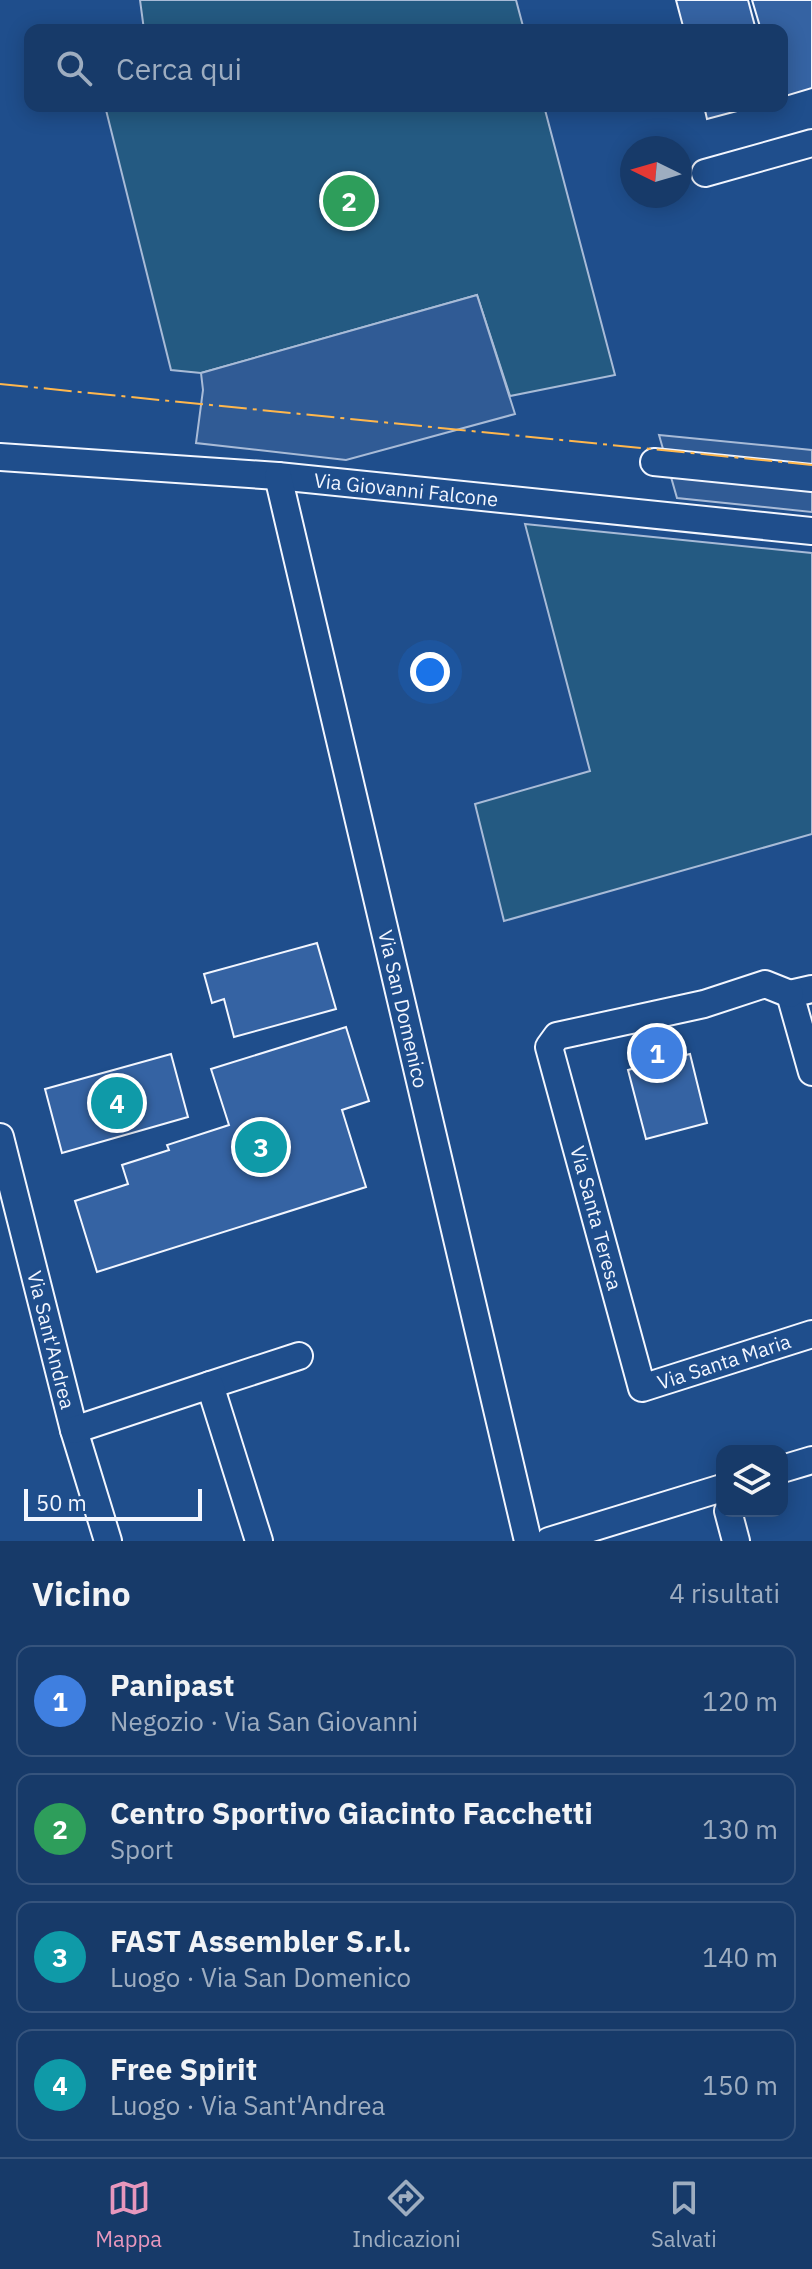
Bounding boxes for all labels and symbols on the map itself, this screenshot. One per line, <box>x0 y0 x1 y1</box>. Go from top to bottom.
north arrow <box>620 136 692 208</box>
pin: 2 <box>323 171 375 231</box>
street label: Via Giovanni Falcone <box>313 466 500 513</box>
your location <box>410 652 450 692</box>
street label: Via San Domenico <box>372 927 435 1091</box>
pin: 1 <box>631 1023 683 1083</box>
pin: 4 <box>91 1073 143 1133</box>
pin: 3 <box>235 1117 287 1177</box>
street label: Via Santa Teresa <box>564 1143 629 1293</box>
street label: Via Sant'Andrea <box>21 1268 82 1412</box>
street label: Via Santa Maria <box>654 1327 794 1396</box>
scale bar <box>24 1485 202 1521</box>

